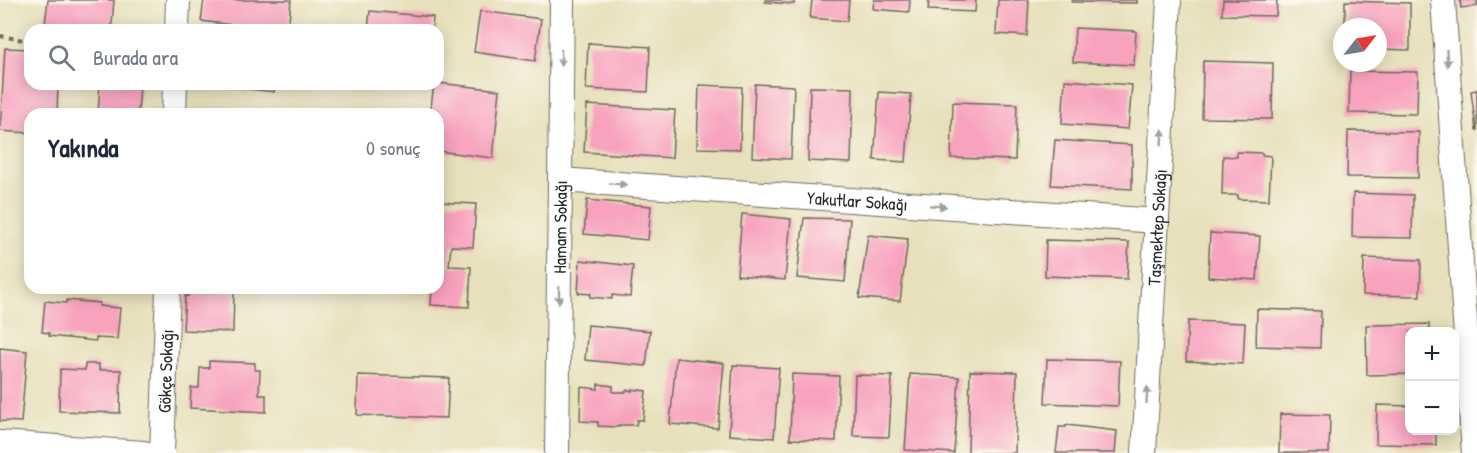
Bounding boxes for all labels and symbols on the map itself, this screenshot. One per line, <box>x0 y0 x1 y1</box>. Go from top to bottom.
north arrow <box>1333 18 1387 72</box>
one-way arrow <box>556 49 566 68</box>
one-way arrow <box>1442 49 1452 68</box>
one-way arrow <box>1157 127 1166 146</box>
street label: Taşmektep Sokağı <box>1141 168 1172 286</box>
one-way arrow <box>609 179 628 188</box>
street label: Hamam Sokağı <box>546 180 573 274</box>
street label: Yakutlar Sokağı <box>806 184 909 216</box>
one-way arrow <box>929 201 948 210</box>
one-way arrow <box>554 286 564 305</box>
street label: Gökçe Sokağı <box>151 329 179 413</box>
one-way arrow <box>1143 385 1152 404</box>

